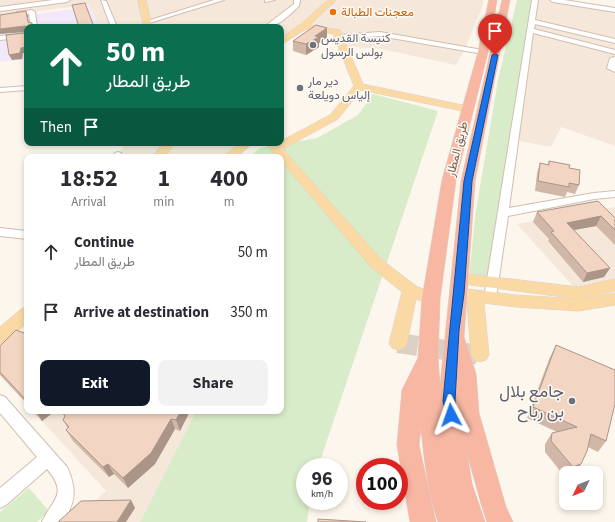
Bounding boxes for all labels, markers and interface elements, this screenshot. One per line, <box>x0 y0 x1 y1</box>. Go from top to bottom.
place label: معجنات الطبالة <box>341 4 414 21</box>
marker: معجنات الطبالة <box>328 7 338 17</box>
pin <box>478 14 512 55</box>
icon: arrive <box>484 20 506 42</box>
place label: كنيسة القديس بولس الرسول <box>321 30 391 61</box>
text: 50 m <box>106 32 165 72</box>
icon: ahead <box>40 40 92 92</box>
marker: كنيسة القديس بولس الرسول <box>308 40 318 50</box>
text: طريق المطار <box>106 69 190 94</box>
place label: دير مار إلياس دويلعة <box>307 73 370 104</box>
marker: دير مار إلياس دويلعة <box>295 83 305 93</box>
icon: arrive <box>80 116 102 138</box>
text: Then <box>40 117 72 138</box>
street label: طريق المطار <box>442 120 473 179</box>
text: 18:52 <box>60 161 118 196</box>
text: 1 <box>158 161 170 196</box>
text: 400 <box>210 161 248 196</box>
text: Arrival <box>71 193 106 211</box>
text: min <box>153 193 174 211</box>
text: m <box>224 193 235 211</box>
text: Continue <box>74 232 134 253</box>
icon: ahead <box>40 241 62 263</box>
text: 50 m <box>238 242 268 263</box>
text: طريق المطار <box>74 253 135 271</box>
icon: arrive <box>40 301 62 323</box>
text: Arrive at destination <box>74 302 209 323</box>
text: 350 m <box>230 302 268 323</box>
button: Exit <box>40 360 150 406</box>
button: Share <box>158 360 268 406</box>
place label: جامع بلال بن رباح <box>499 380 564 424</box>
position arrow <box>430 394 472 436</box>
marker: جامع بلال بن رباح <box>567 396 577 406</box>
speed limit sign: 100 <box>356 458 408 510</box>
text: 96 <box>311 465 333 493</box>
north arrow <box>559 466 603 510</box>
map controls <box>559 466 603 510</box>
text: km/h <box>311 487 333 501</box>

